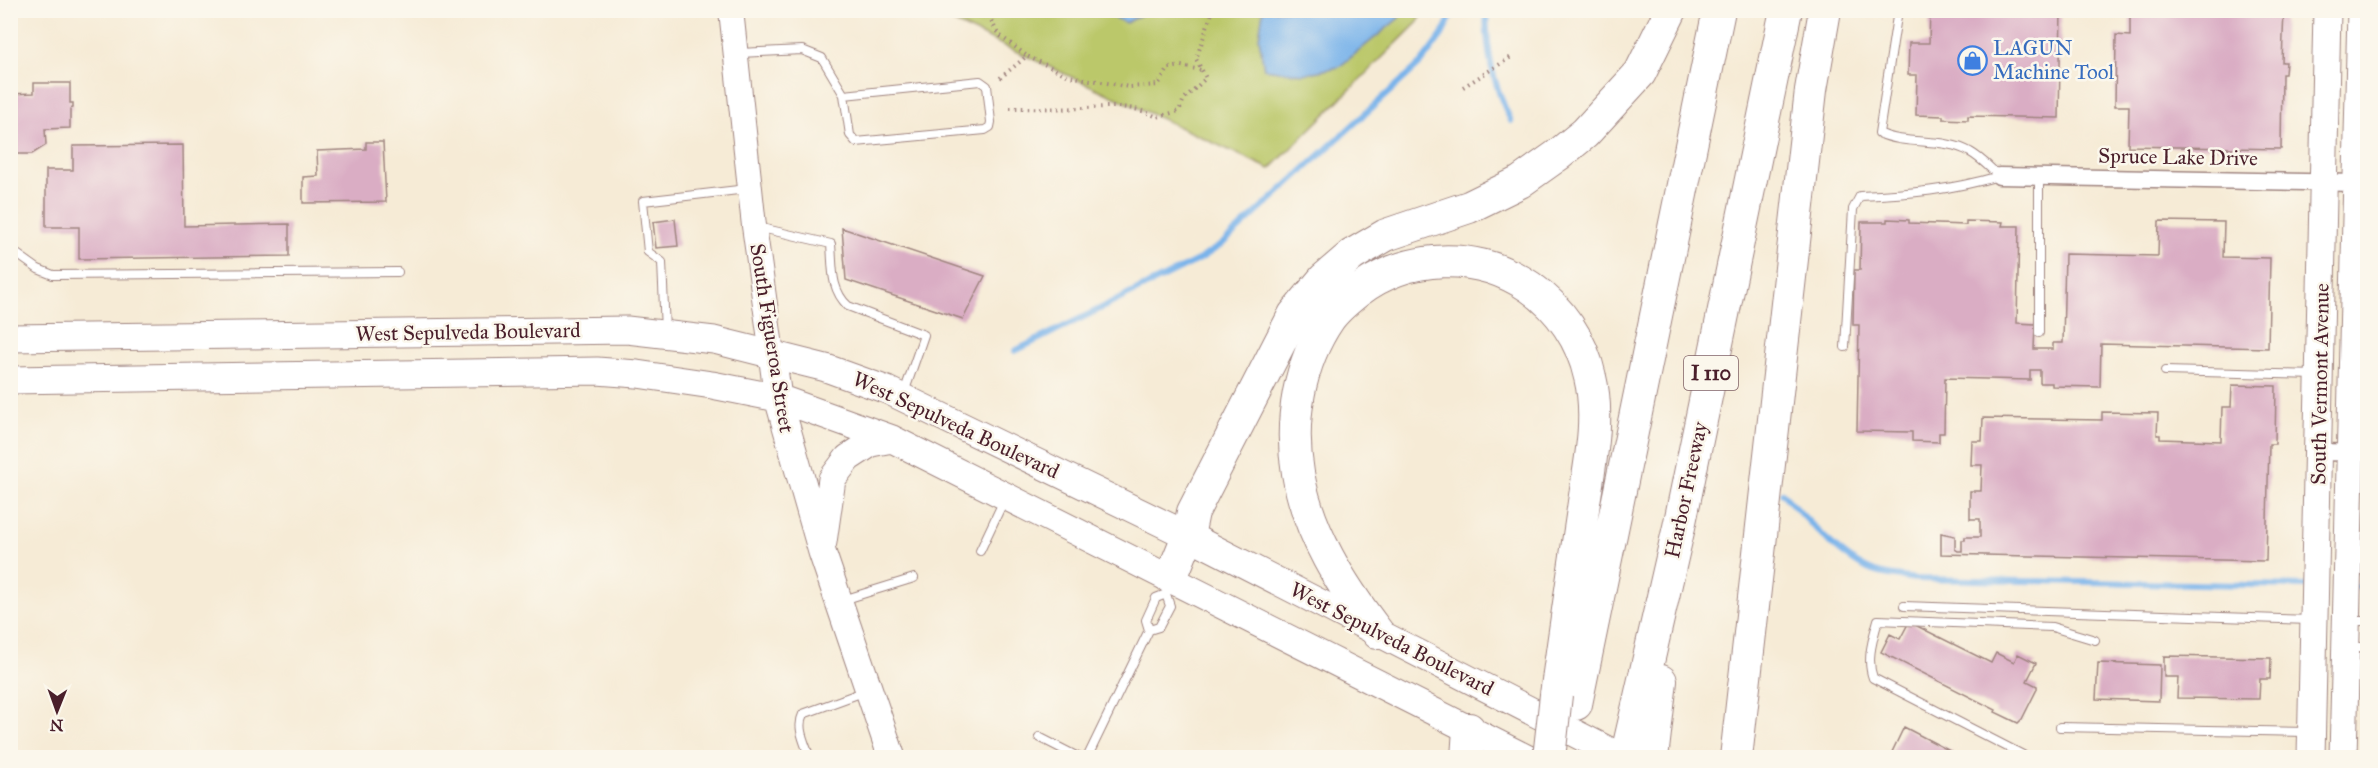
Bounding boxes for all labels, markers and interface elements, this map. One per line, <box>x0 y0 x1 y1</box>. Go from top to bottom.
place label: LAGUN Machine Tool <box>1993 35 2114 85</box>
shop icon: LAGUN Machine Tool <box>1956 44 1988 76</box>
street label: Spruce Lake Drive <box>2098 143 2258 171</box>
street label: South Figueroa Street <box>744 242 800 435</box>
street label: South Vermont Avenue <box>2305 283 2335 485</box>
street label: West Sepulveda Boulevard <box>355 317 581 347</box>
road number: I 110 <box>1684 356 1738 390</box>
street label: West Sepulveda Boulevard <box>848 366 1064 485</box>
street label: Harbor Freeway <box>1659 418 1713 561</box>
street label: West Sepulveda Boulevard <box>1286 576 1499 702</box>
north arrow <box>27 681 87 741</box>
text: N <box>49 716 64 735</box>

